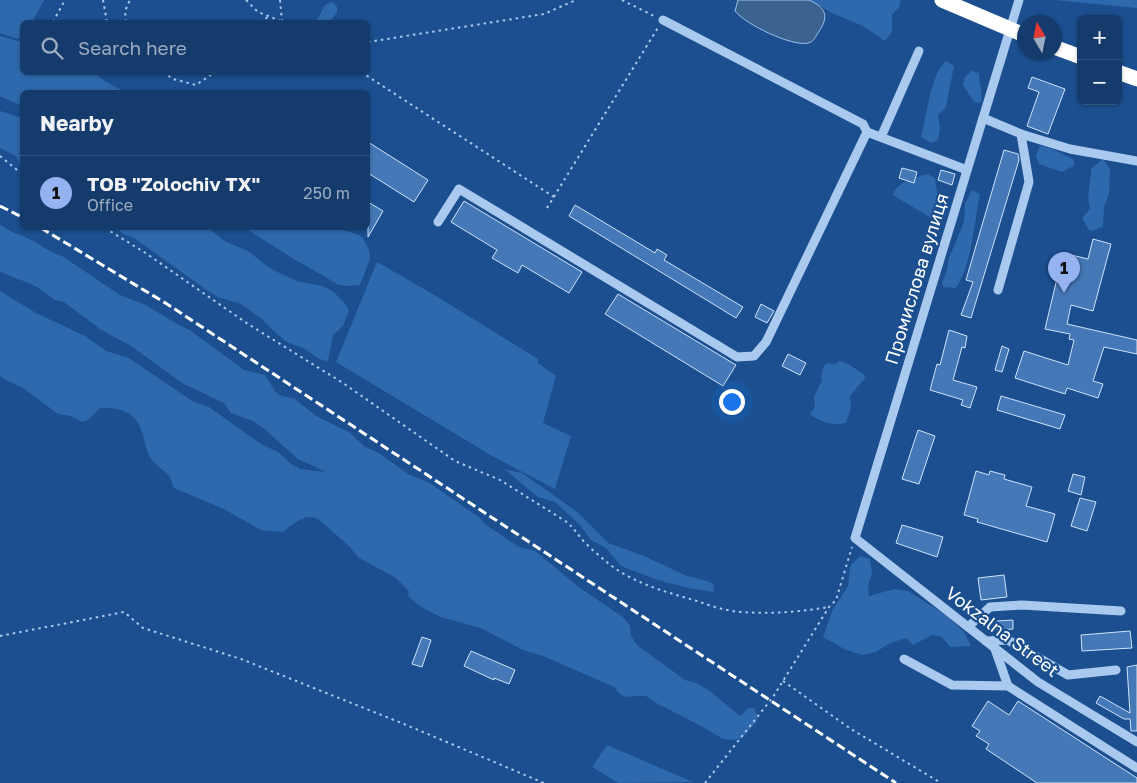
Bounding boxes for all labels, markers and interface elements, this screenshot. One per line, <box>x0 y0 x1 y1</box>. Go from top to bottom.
north arrow <box>1017 15 1062 60</box>
map controls <box>1077 15 1122 105</box>
button: + <box>1077 15 1122 60</box>
search box <box>20 20 370 75</box>
icon: search <box>38 34 66 62</box>
text: Search here <box>78 36 187 59</box>
button: − <box>1077 60 1122 105</box>
text: Nearby <box>40 110 114 136</box>
text: ТОВ "Zolochiv TX" <box>87 172 260 195</box>
text: 1 <box>52 183 60 203</box>
text: 250 m <box>303 183 350 203</box>
street label: Промислова вулиця <box>880 190 953 367</box>
text: Office <box>87 195 133 215</box>
pin: 1 <box>1048 252 1080 293</box>
your location <box>719 389 745 415</box>
street label: Vokzalna Street <box>942 581 1064 681</box>

